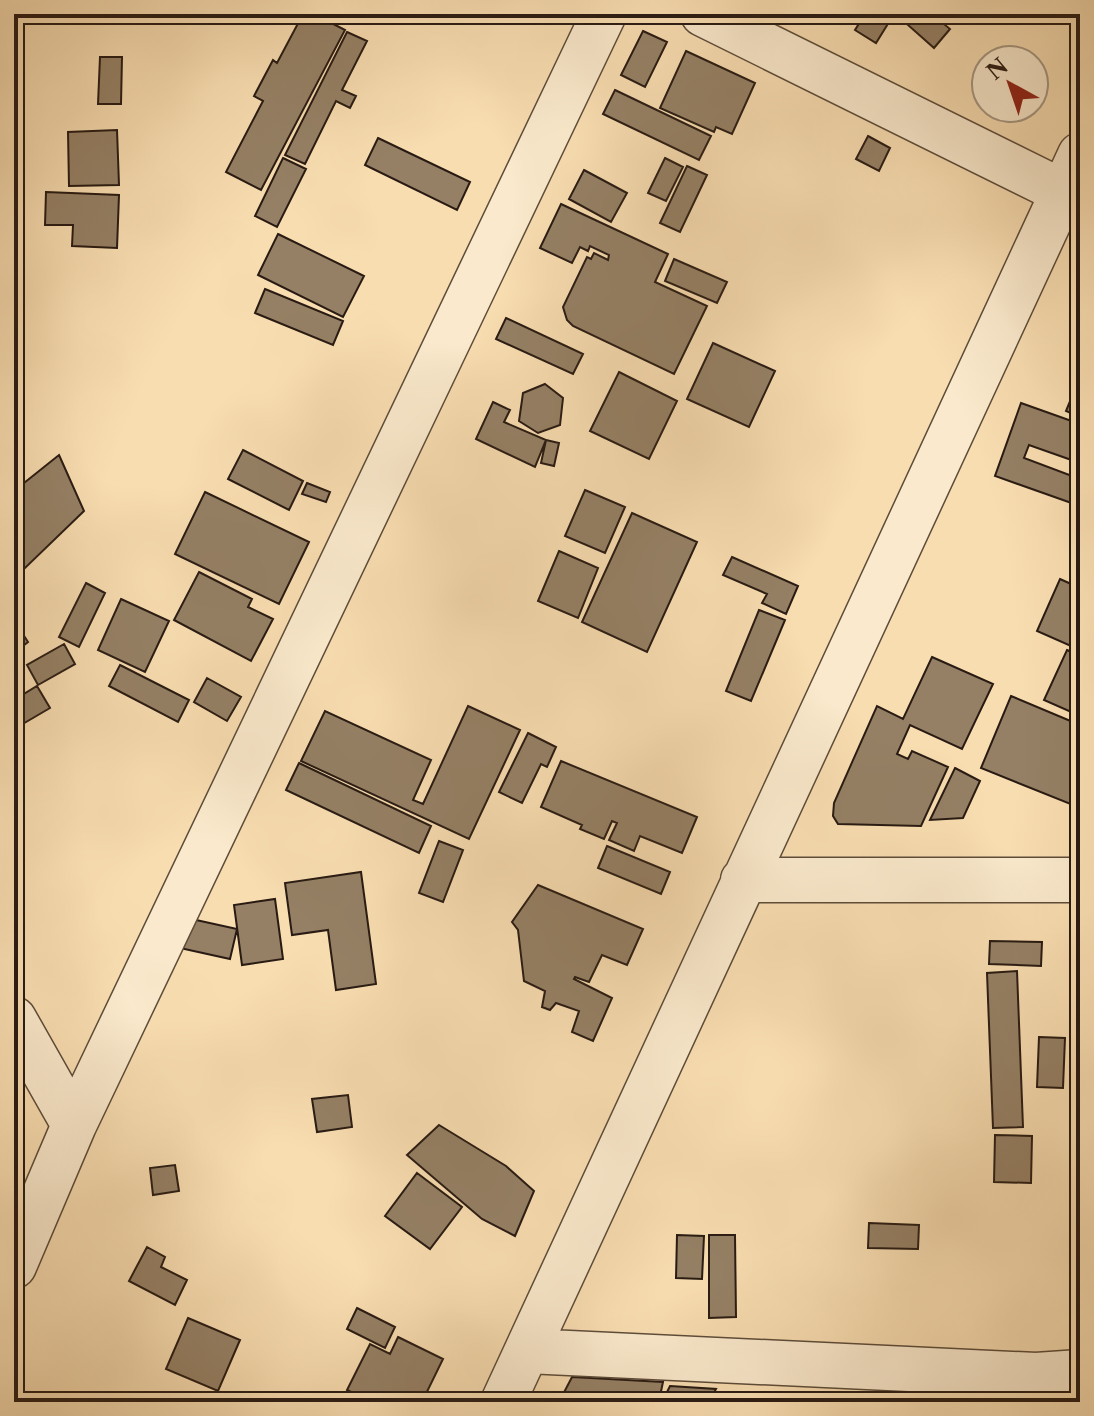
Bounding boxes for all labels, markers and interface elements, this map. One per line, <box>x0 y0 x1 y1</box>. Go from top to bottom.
north arrow <box>970 44 1050 124</box>
text: N <box>981 53 1013 86</box>

